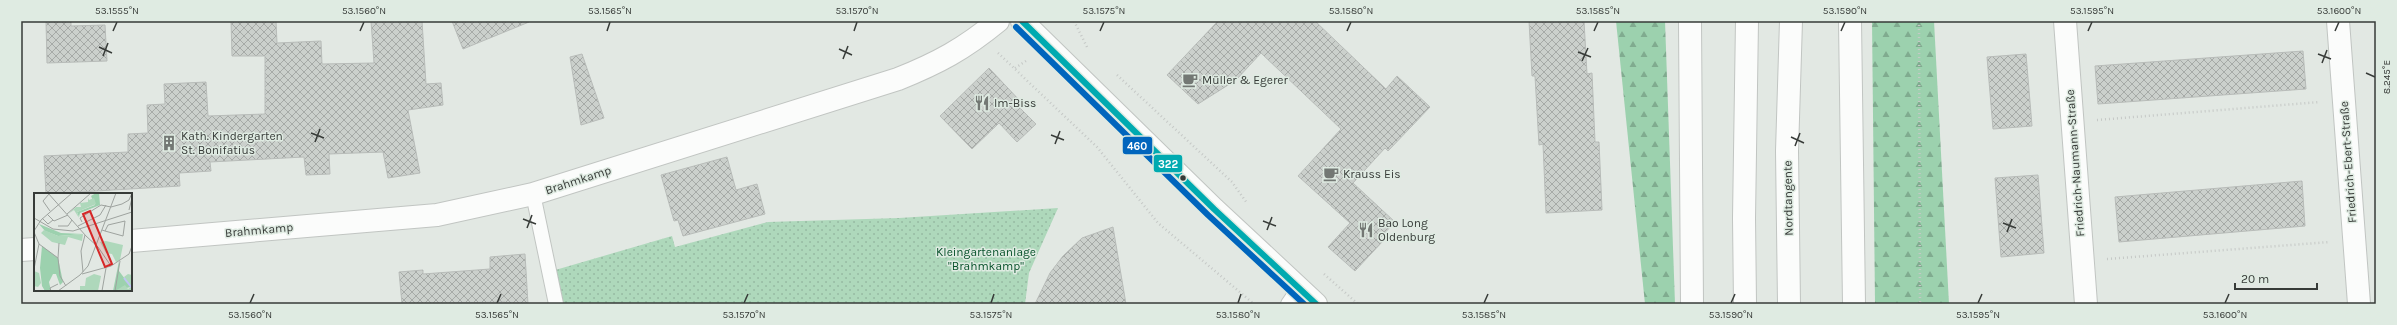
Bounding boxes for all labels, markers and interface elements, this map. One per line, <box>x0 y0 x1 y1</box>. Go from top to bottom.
text: 53.1555°N <box>95 5 139 17</box>
text: 53.1560°N <box>342 5 386 17</box>
text: 53.1565°N <box>588 5 632 17</box>
text: 53.1570°N <box>835 5 879 17</box>
text: 53.1575°N <box>1083 5 1125 17</box>
text: 53.1580°N <box>1329 5 1373 17</box>
text: 53.1585°N <box>1576 5 1620 17</box>
text: 53.1590°N <box>1823 5 1867 17</box>
text: 53.1595°N <box>2070 5 2114 17</box>
text: 53.1600°N <box>2317 5 2361 17</box>
text: 8.245°E <box>2381 60 2393 94</box>
cafe icon: Müller & Egerer <box>1181 71 1199 89</box>
place label: Müller & Egerer <box>1202 73 1289 87</box>
street label: Friedrich-Naumann-Straße <box>2063 89 2087 237</box>
restaurant icon: Im-Biss <box>973 94 991 112</box>
place label: Im-Biss <box>994 96 1036 110</box>
street label: Friedrich-Ebert-Straße <box>2337 101 2359 223</box>
place label: Kath. Kindergarten St. Bonifatius <box>181 129 283 157</box>
building icon: Kath. Kindergarten St. Bonifatius <box>160 134 178 152</box>
line badge: 460 <box>1122 136 1153 155</box>
text: 460 <box>1127 140 1147 153</box>
line badge: 322 <box>1153 154 1183 173</box>
text: 322 <box>1158 158 1178 171</box>
street label: Nordtangente <box>1780 160 1796 236</box>
street label: Brahmkamp <box>543 163 613 197</box>
cafe icon: Krauss Eis <box>1322 165 1340 183</box>
place label: Krauss Eis <box>1343 167 1401 181</box>
unlabelled marker <box>1178 173 1188 183</box>
inset map <box>34 193 132 291</box>
place label: Bao Long Oldenburg <box>1378 216 1435 244</box>
street label: Brahmkamp <box>224 220 294 240</box>
restaurant icon: Bao Long Oldenburg <box>1357 221 1375 239</box>
park label: Kleingartenanlage "Brahmkamp" <box>936 245 1036 273</box>
scale bar <box>2235 265 2317 291</box>
text: 20 m <box>2241 272 2269 286</box>
text: 53.1560°N <box>228 309 272 321</box>
text: 53.1565°N <box>475 309 519 321</box>
text: 53.1570°N <box>722 309 766 321</box>
text: 53.1575°N <box>970 309 1012 321</box>
text: 53.1580°N <box>1216 309 1260 321</box>
text: 53.1585°N <box>1462 309 1506 321</box>
text: 53.1590°N <box>1709 309 1753 321</box>
text: 53.1595°N <box>1956 309 2000 321</box>
text: 53.1600°N <box>2203 309 2247 321</box>

